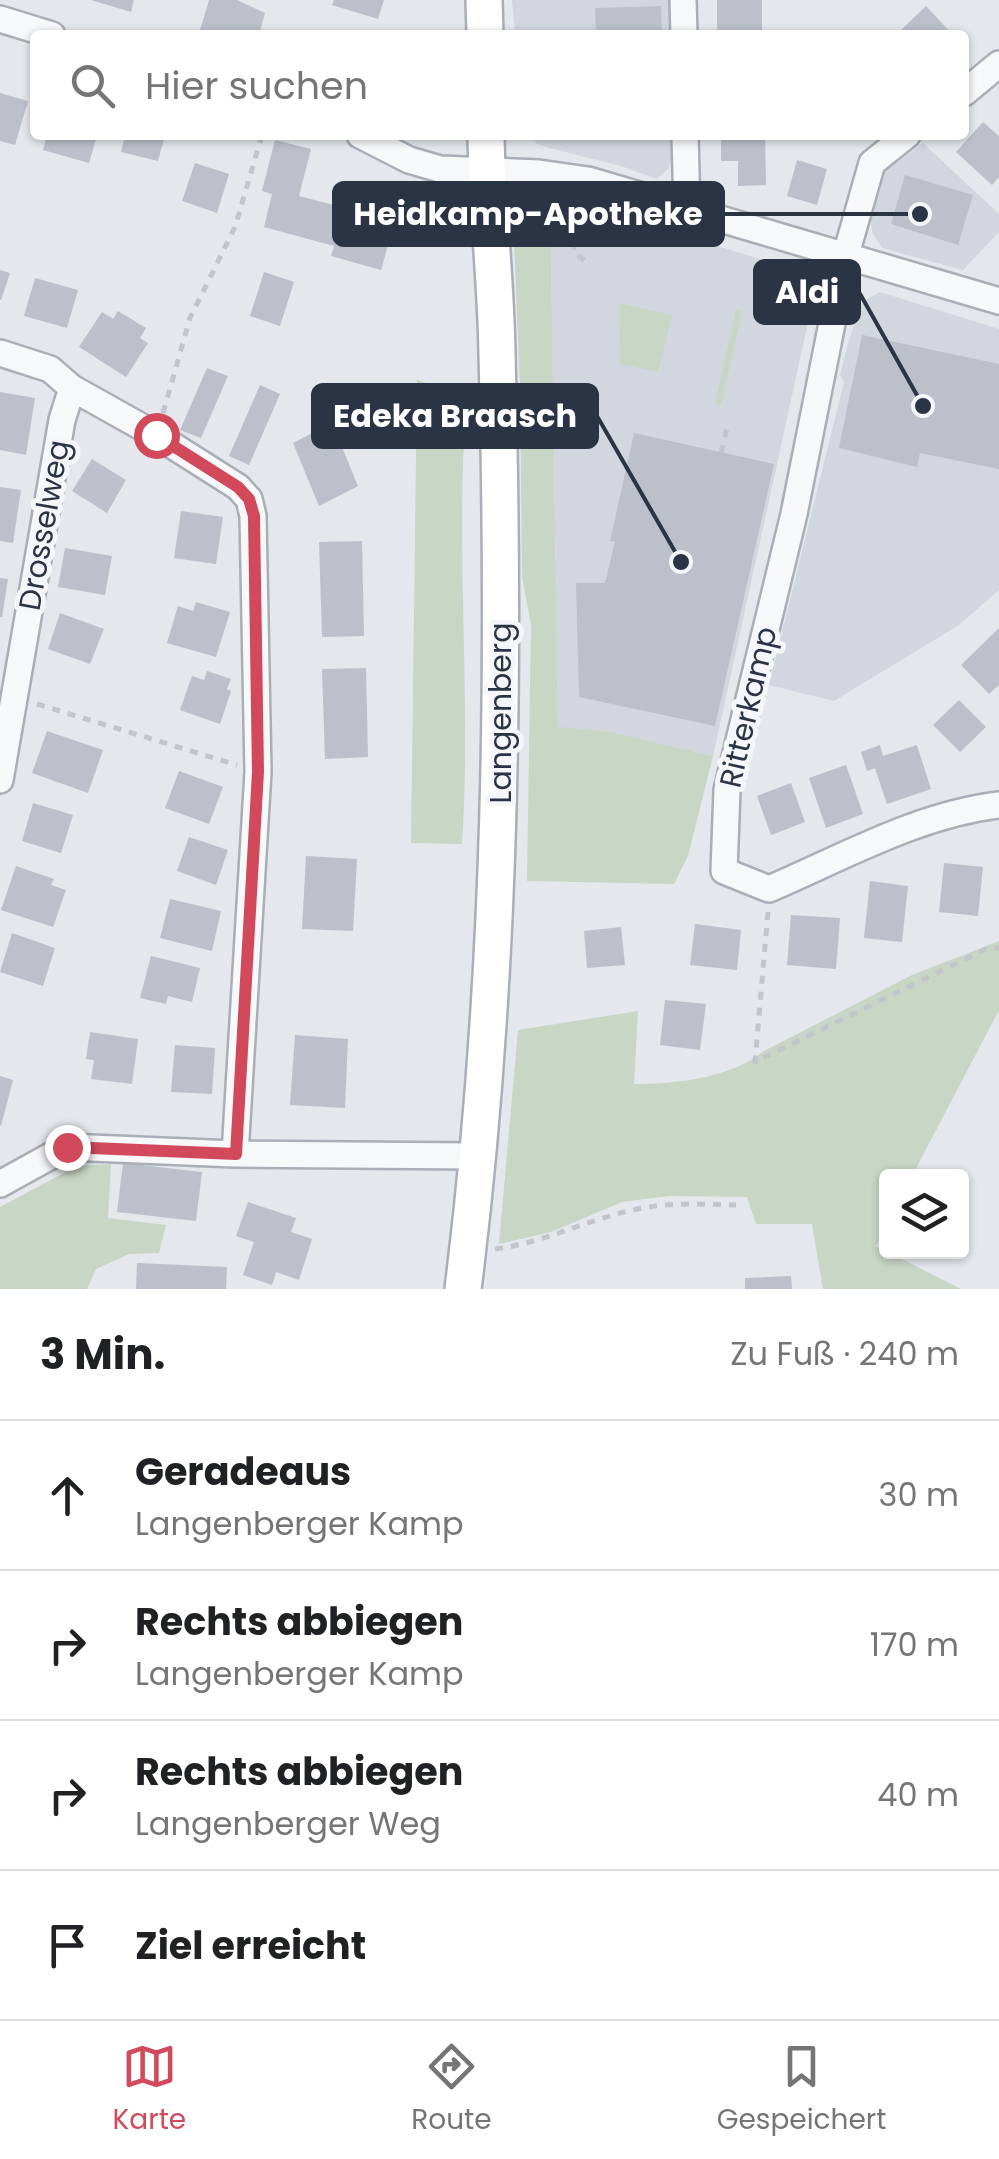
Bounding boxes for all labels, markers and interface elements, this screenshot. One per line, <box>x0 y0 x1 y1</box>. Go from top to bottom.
search box <box>30 30 969 140</box>
icon: search <box>65 58 120 113</box>
text: Hier suchen <box>145 59 368 112</box>
callout: Heidkamp-Apotheke <box>334 183 723 245</box>
text: Heidkamp-Apotheke <box>353 191 703 236</box>
callout: Aldi <box>755 261 859 323</box>
text: Aldi <box>775 269 839 314</box>
callout: Edeka Braasch <box>313 385 597 447</box>
text: Edeka Braasch <box>333 393 577 438</box>
route start <box>134 413 180 459</box>
street label: Drosselweg <box>8 436 80 614</box>
street label: Ritterkamp <box>709 622 787 792</box>
street label: Langenberg <box>479 623 522 803</box>
route end <box>45 1125 91 1171</box>
map controls <box>879 1169 969 1259</box>
button: layers <box>879 1169 969 1259</box>
text: 3 Min. <box>40 1325 165 1384</box>
text: Zu Fuß · 240 m <box>730 1331 959 1376</box>
text: Geradeaus <box>135 1445 351 1498</box>
icon: ahead <box>40 1468 95 1523</box>
text: 30 m <box>879 1472 959 1517</box>
text: Langenberger Kamp <box>135 1501 464 1546</box>
text: Rechts abbiegen <box>135 1595 463 1648</box>
icon: right <box>40 1618 95 1673</box>
text: 170 m <box>870 1622 959 1667</box>
text: Langenberger Kamp <box>135 1651 464 1696</box>
text: Rechts abbiegen <box>135 1745 463 1798</box>
icon: right <box>40 1768 95 1823</box>
text: 40 m <box>877 1772 959 1817</box>
text: Langenberger Weg <box>135 1801 441 1846</box>
icon: arrive <box>40 1918 95 1973</box>
text: Ziel erreicht <box>135 1919 366 1972</box>
tab: Karte <box>113 2039 186 2141</box>
tab: Route <box>411 2039 492 2141</box>
tab: Gespeichert <box>717 2039 886 2141</box>

